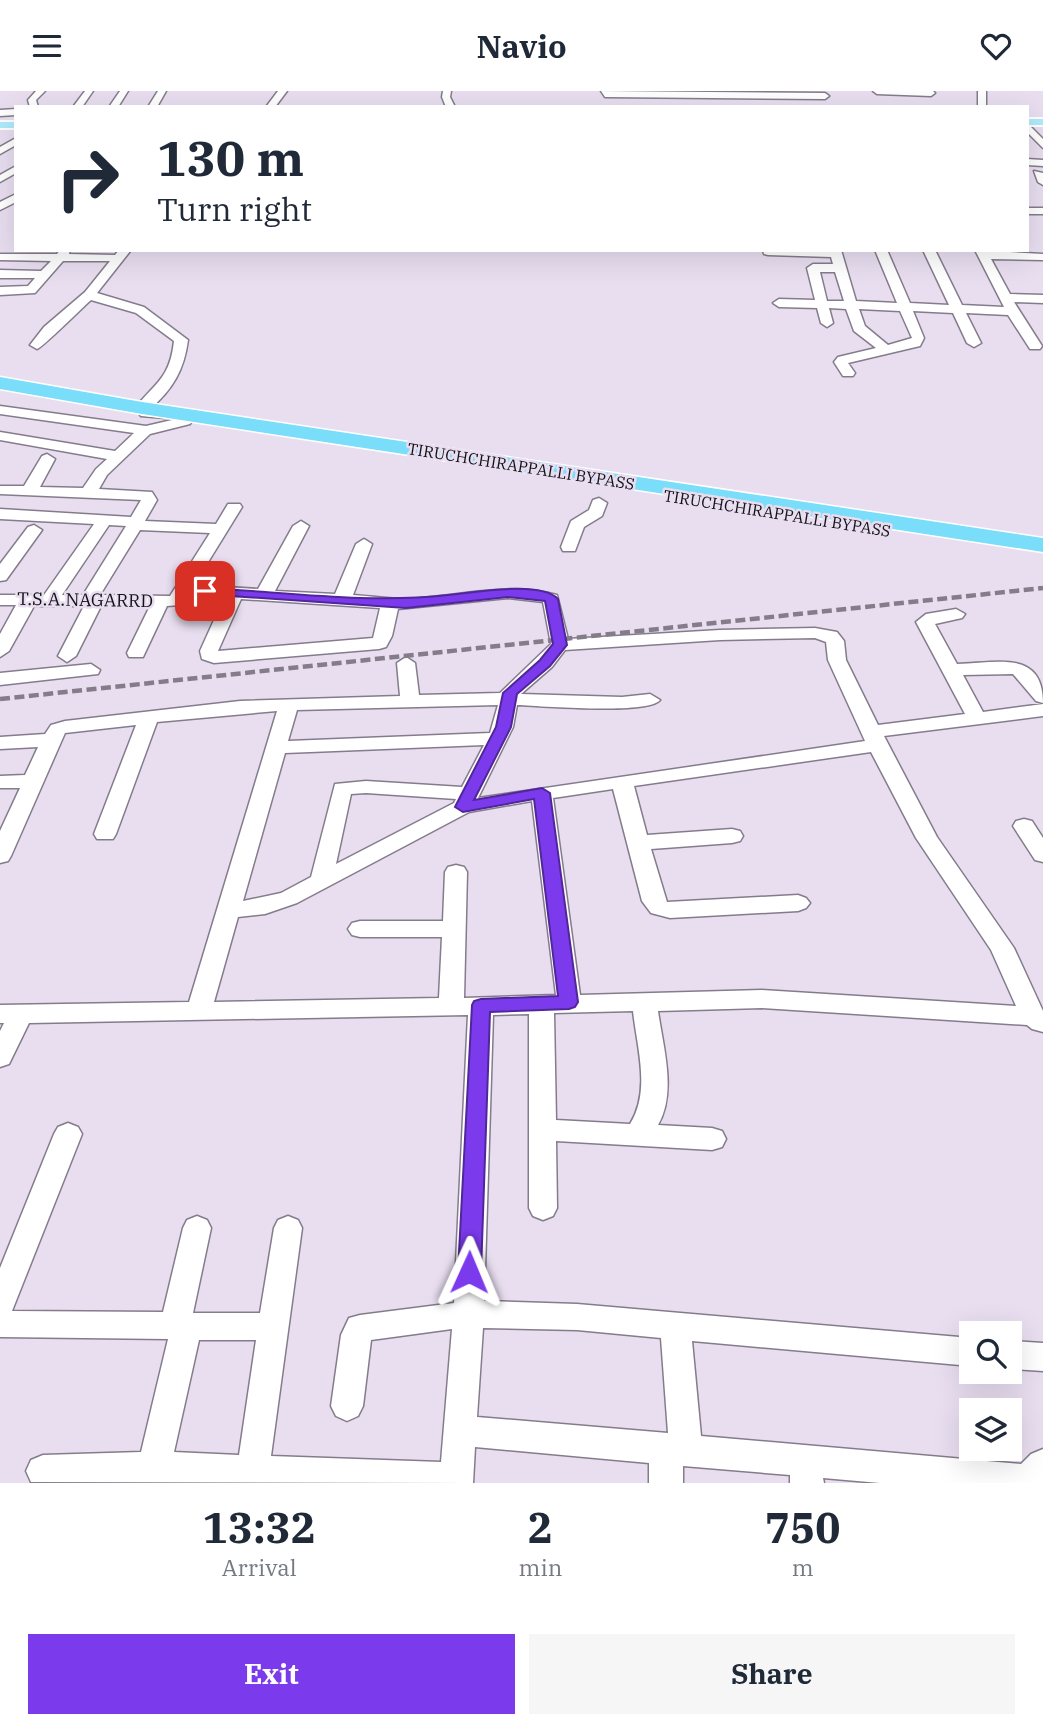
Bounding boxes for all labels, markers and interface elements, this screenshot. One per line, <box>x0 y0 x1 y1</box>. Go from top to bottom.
text: Navio <box>476 25 567 67</box>
icon: menu <box>28 27 66 65</box>
icon: heart <box>977 27 1015 65</box>
text: 130 m <box>157 126 304 189</box>
icon: right <box>42 133 133 224</box>
text: Turn right <box>157 188 312 230</box>
street label: TIRUCHCHIRAPPALLI BYPASS <box>406 438 636 494</box>
street label: TIRUCHCHIRAPPALLI BYPASS <box>662 485 892 541</box>
pin <box>175 561 235 621</box>
icon: arrive <box>186 572 224 610</box>
street label: T.S.A.NAGARRD <box>17 587 153 612</box>
position arrow <box>432 1235 506 1309</box>
map controls <box>959 1321 1022 1461</box>
button: search <box>959 1321 1022 1384</box>
button: layers <box>959 1398 1022 1461</box>
text: 13:32 <box>202 1500 316 1555</box>
text: 2 <box>528 1500 553 1555</box>
text: 750 <box>765 1500 840 1555</box>
text: Arrival <box>222 1552 297 1582</box>
text: min <box>519 1552 562 1582</box>
text: m <box>792 1552 814 1582</box>
button: Exit <box>28 1634 515 1714</box>
button: Share <box>529 1634 1015 1714</box>

